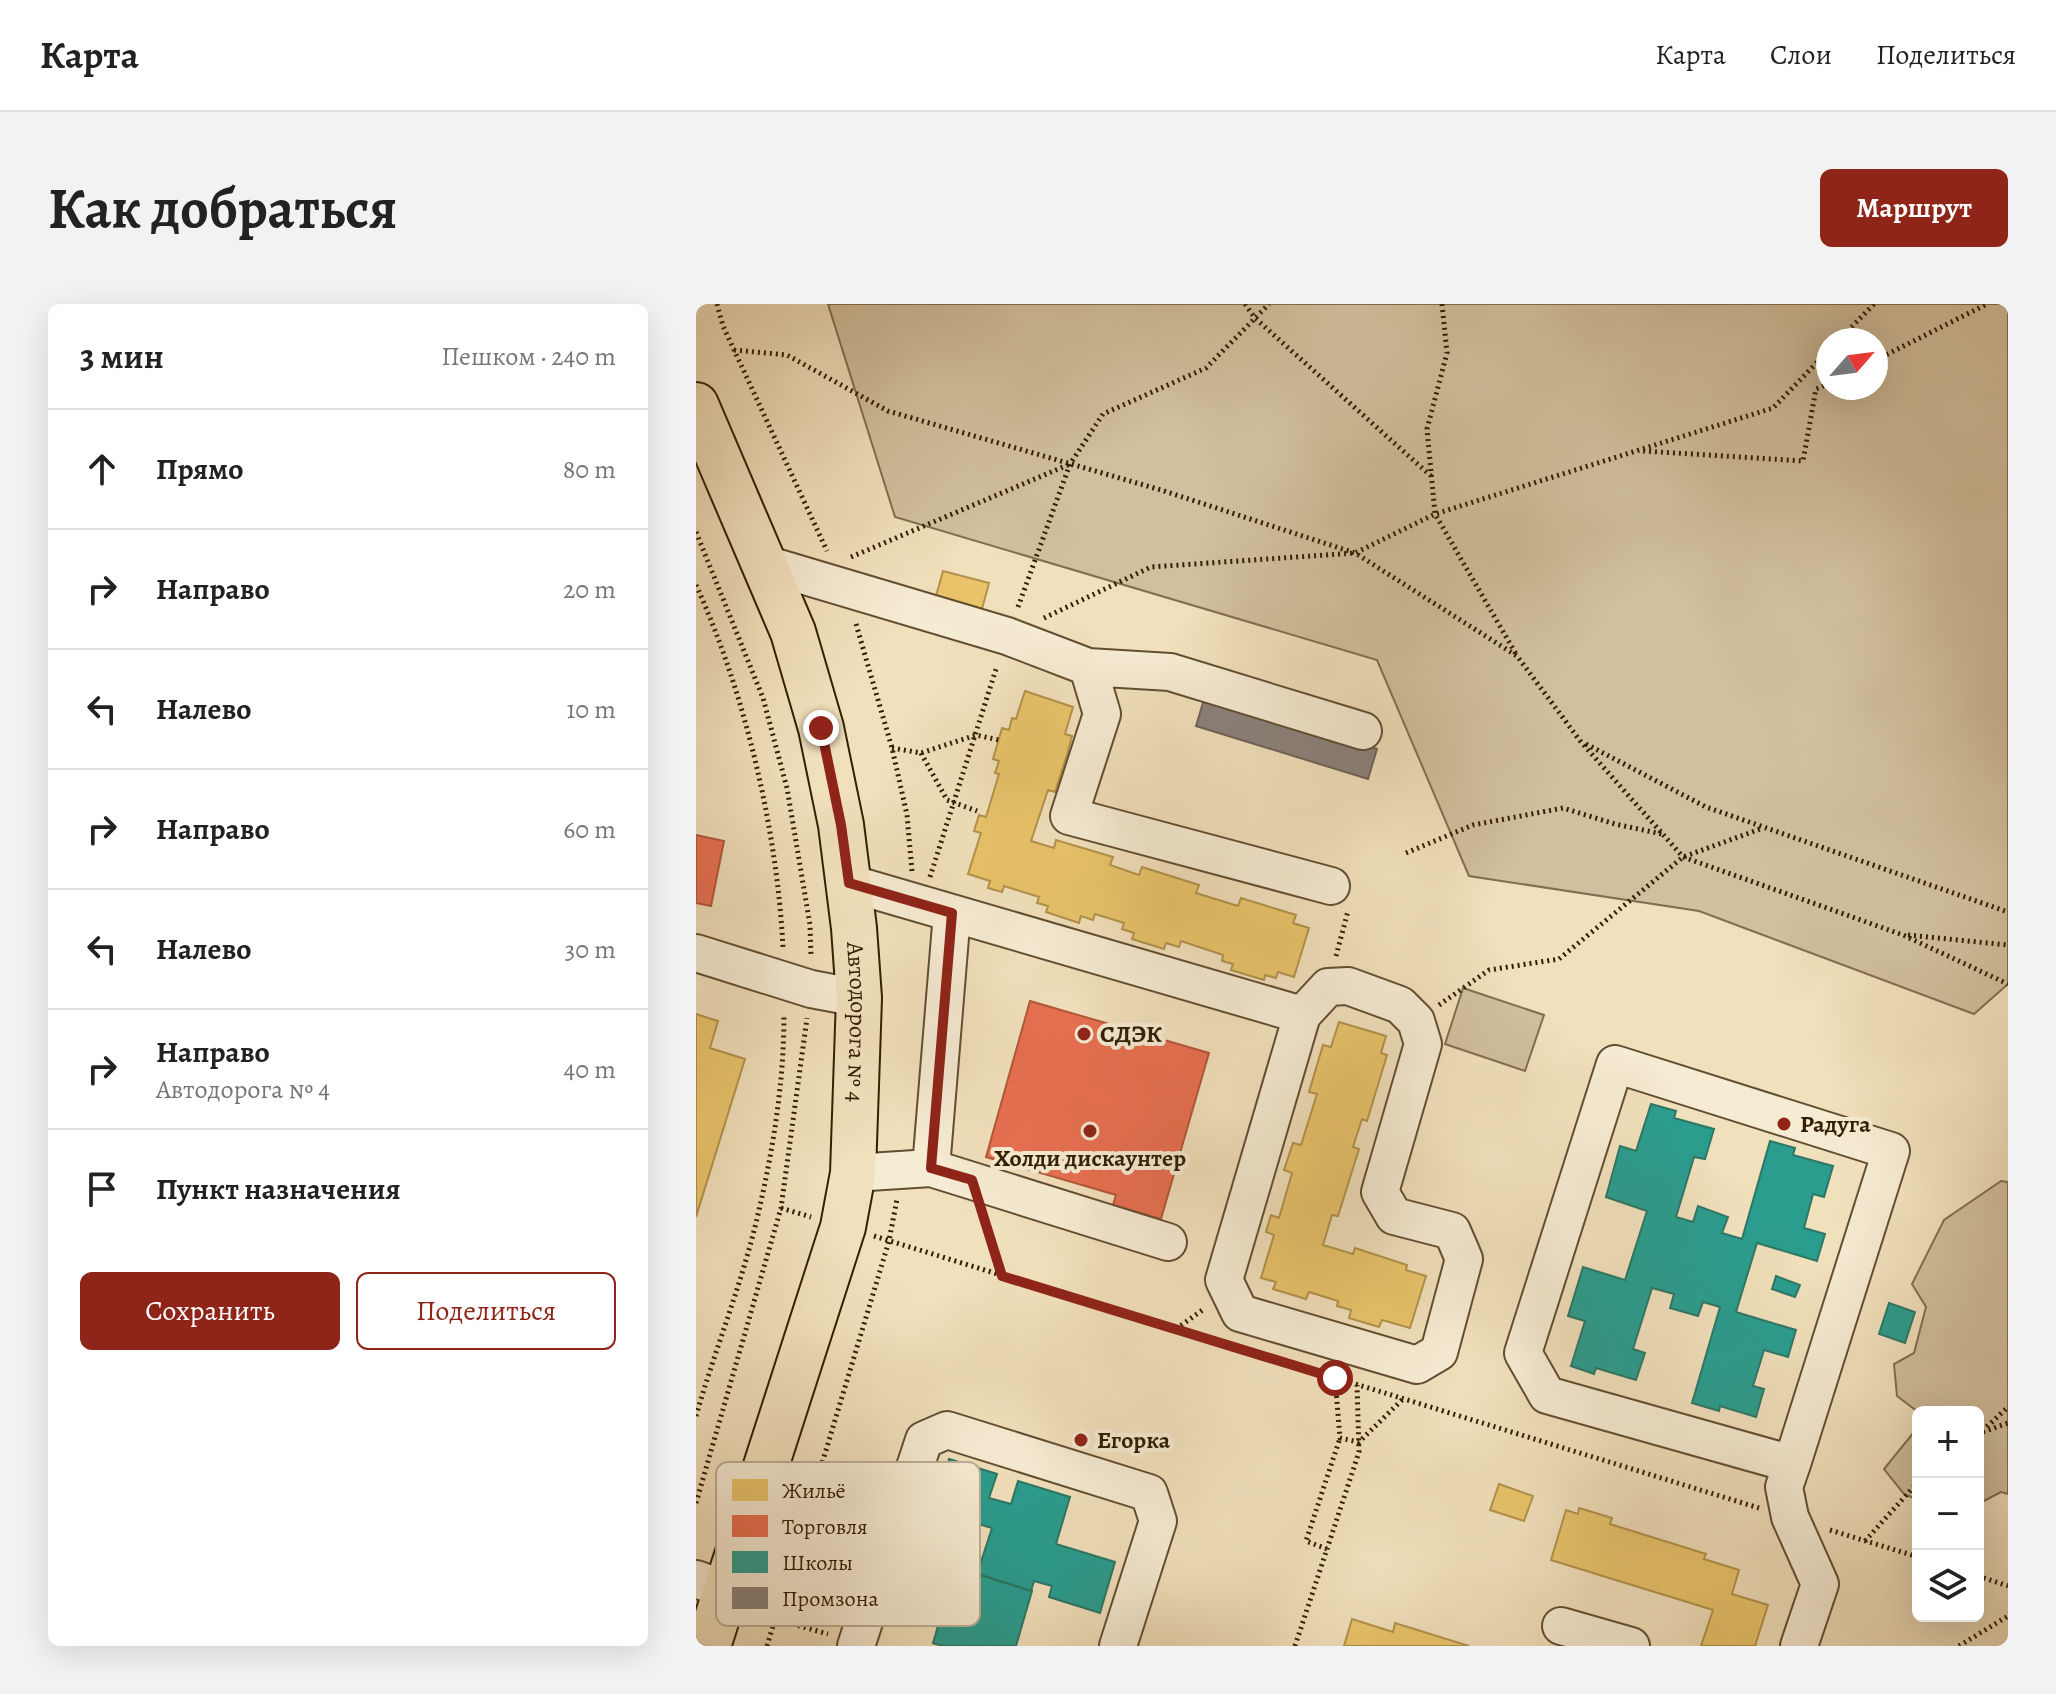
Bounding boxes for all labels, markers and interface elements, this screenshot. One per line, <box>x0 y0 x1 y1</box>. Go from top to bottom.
text: Карта <box>40 29 139 81</box>
text: Карта <box>1655 36 1726 74</box>
text: Слои <box>1770 36 1832 74</box>
text: Поделиться <box>1876 36 2016 74</box>
button: Маршрут <box>1820 169 2008 247</box>
text: Как добраться <box>48 170 397 246</box>
north arrow <box>1816 328 1888 400</box>
text: 3 мин <box>80 333 164 380</box>
text: Пешком · 240 m <box>441 339 616 374</box>
icon: ahead <box>80 447 124 491</box>
text: Прямо <box>156 449 243 489</box>
text: 80 m <box>563 452 616 487</box>
icon: right <box>80 567 124 611</box>
text: Направо <box>156 569 270 609</box>
text: 20 m <box>563 572 616 607</box>
icon: left <box>80 687 124 731</box>
text: Налево <box>156 689 251 729</box>
text: 10 m <box>566 692 616 727</box>
route end <box>803 710 839 746</box>
icon: right <box>80 807 124 851</box>
text: Направо <box>156 809 270 849</box>
text: 60 m <box>563 812 616 847</box>
icon: left <box>80 927 124 971</box>
text: Налево <box>156 929 251 969</box>
text: 30 m <box>565 932 616 967</box>
street label: Автодорога № 4 <box>839 940 875 1103</box>
place label: СДЭК <box>1100 1018 1162 1050</box>
marker: СДЭК <box>1075 1025 1093 1043</box>
text: Направо <box>156 1032 270 1072</box>
icon: right <box>80 1047 124 1091</box>
text: 40 m <box>564 1052 616 1087</box>
text: Автодорога № 4 <box>156 1072 330 1107</box>
place label: Радуга <box>1800 1108 1871 1140</box>
marker: Радуга <box>1775 1115 1793 1133</box>
marker: Холди дискаунтер <box>1081 1122 1099 1140</box>
place label: Холди дискаунтер <box>994 1142 1186 1174</box>
icon: arrive <box>80 1167 124 1211</box>
text: Пункт назначения <box>156 1169 401 1209</box>
button: Сохранить <box>80 1272 340 1350</box>
button: Поделиться <box>356 1272 616 1350</box>
route start <box>1317 1360 1353 1396</box>
map controls <box>1912 1406 1984 1622</box>
button: + <box>1912 1406 1984 1478</box>
place label: Егорка <box>1097 1424 1171 1456</box>
marker: Егорка <box>1072 1431 1090 1449</box>
legend <box>716 1462 980 1626</box>
text: Жильё <box>782 1476 846 1506</box>
button: − <box>1912 1478 1984 1550</box>
text: Торговля <box>782 1512 868 1542</box>
text: Школы <box>782 1548 853 1578</box>
button: layers <box>1912 1550 1984 1622</box>
text: Промзона <box>782 1584 879 1614</box>

